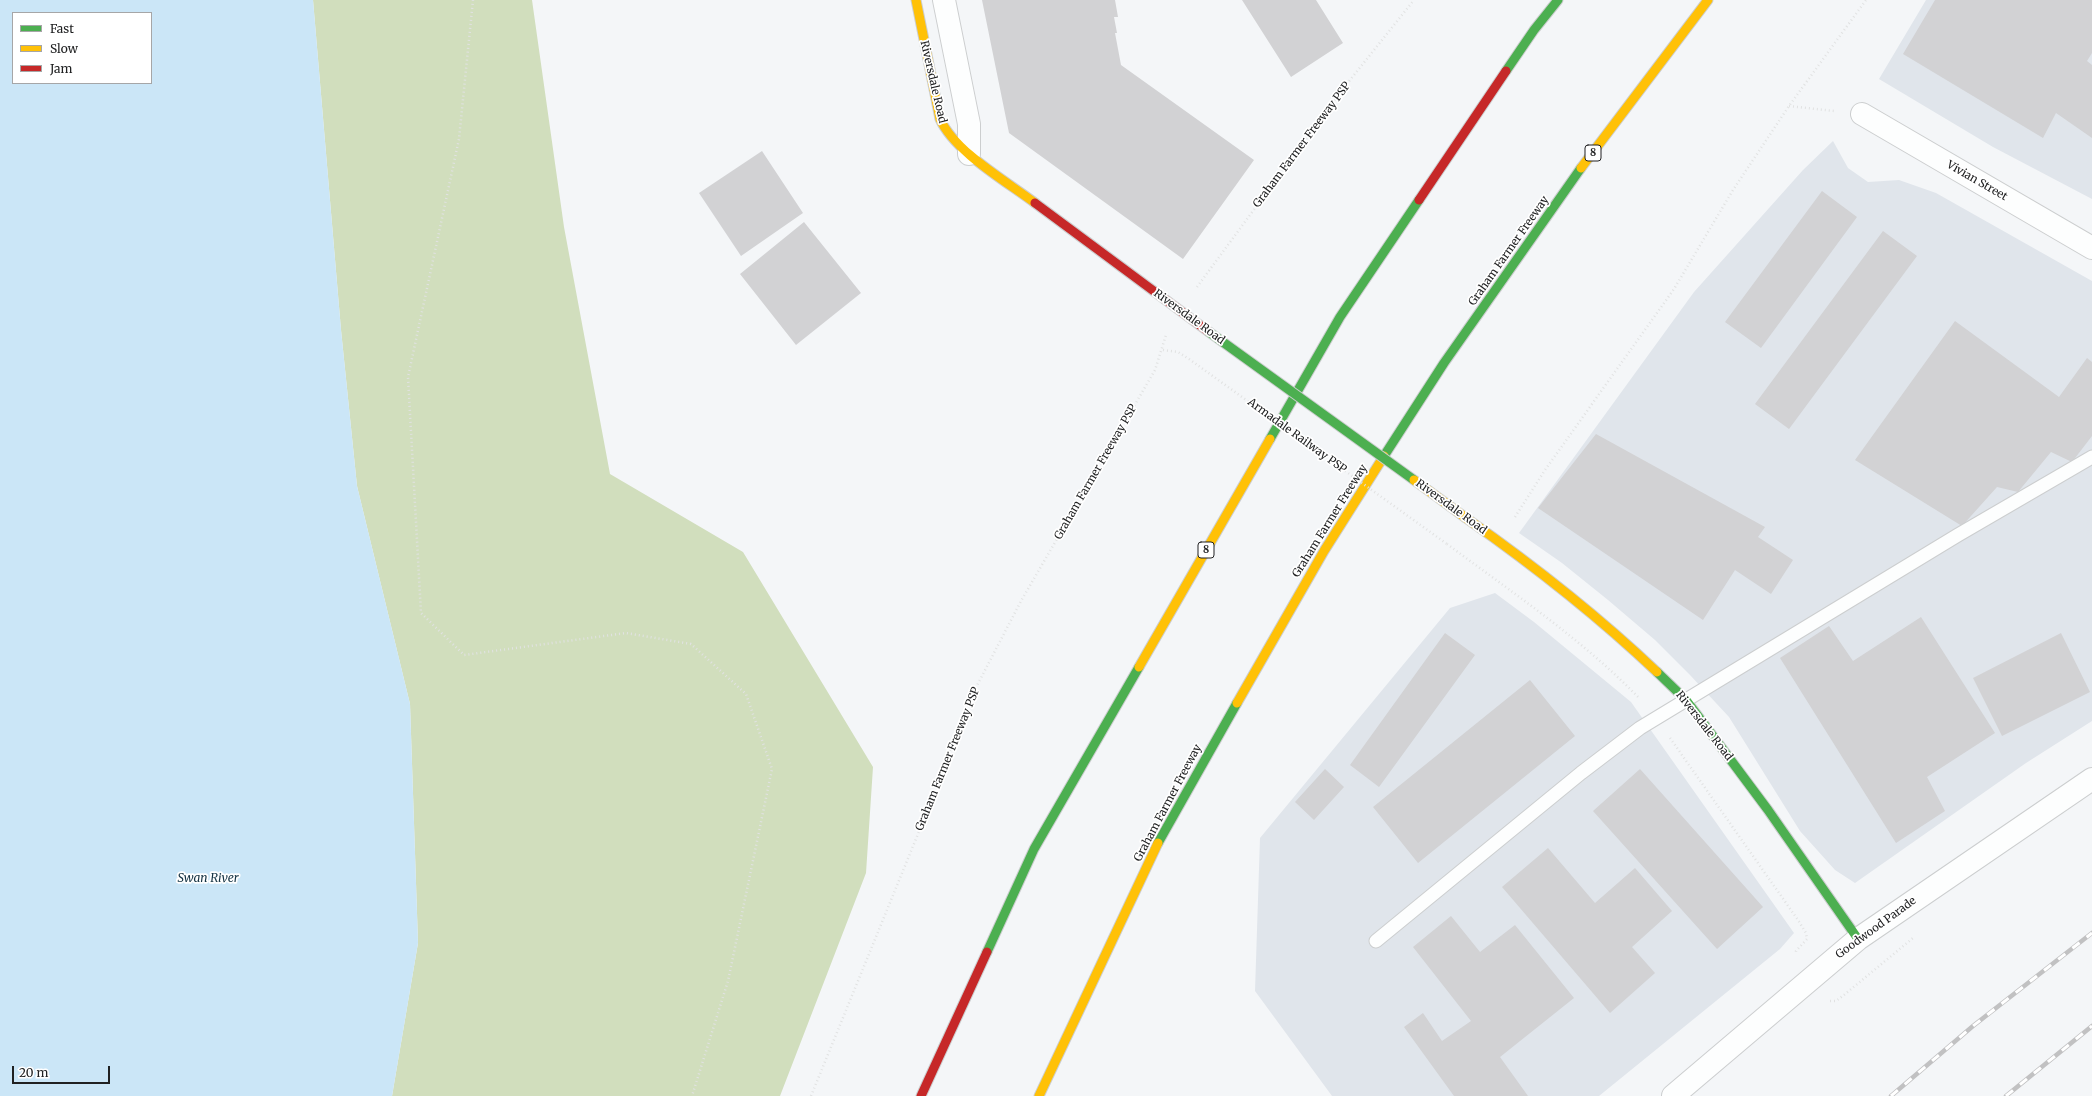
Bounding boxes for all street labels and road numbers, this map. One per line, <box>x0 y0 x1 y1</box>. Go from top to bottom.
street label: Riversdale Road <box>917 39 949 125</box>
street label: Graham Farmer Freeway PSP <box>1250 80 1354 210</box>
road number: 8 <box>1585 145 1601 161</box>
street label: Vivian Street <box>1944 158 2010 204</box>
street label: Graham Farmer Freeway <box>1466 194 1552 308</box>
street label: Riversdale Road <box>1151 287 1227 347</box>
street label: Armadale Railway PSP <box>1245 396 1349 476</box>
street label: Graham Farmer Freeway PSP <box>1052 402 1140 542</box>
street label: Graham Farmer Freeway <box>1290 462 1370 580</box>
street label: Riversdale Road <box>1413 477 1489 537</box>
road number: 8 <box>1198 542 1214 558</box>
street label: Graham Farmer Freeway PSP <box>913 685 983 833</box>
street label: Riversdale Road <box>1673 689 1735 763</box>
street label: Graham Farmer Freeway <box>1131 742 1205 864</box>
street label: Goodwood Parade <box>1833 894 1919 962</box>

